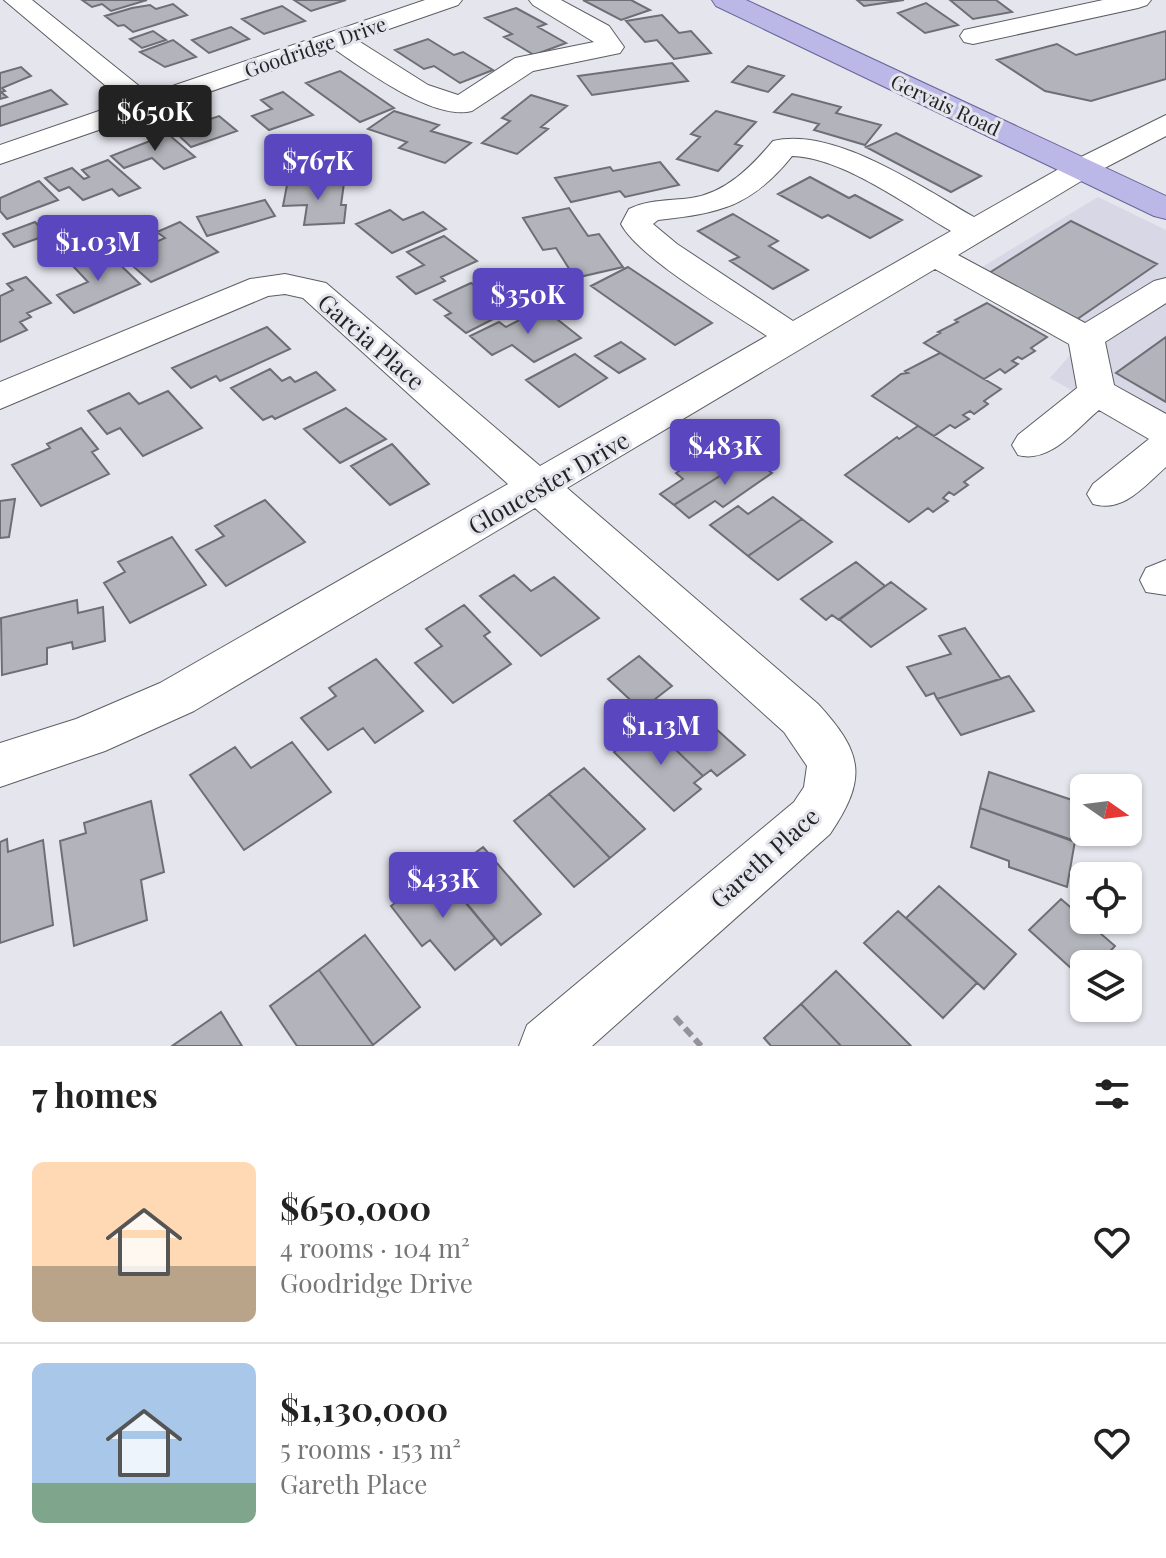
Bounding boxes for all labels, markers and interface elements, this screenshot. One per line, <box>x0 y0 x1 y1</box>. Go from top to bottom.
street label: Goodridge Drive <box>240 9 390 83</box>
street label: Gervais Road <box>887 67 1006 141</box>
pin: $650K <box>99 85 211 153</box>
text: $650K <box>117 93 193 128</box>
pin: $767K <box>262 134 374 202</box>
text: $767K <box>282 142 354 177</box>
pin: $1.03M <box>33 215 163 283</box>
text: $1.03M <box>55 223 141 258</box>
pin: $350K <box>472 268 584 336</box>
text: $350K <box>491 276 565 311</box>
street label: Garcia Place <box>312 286 432 396</box>
pin: $483K <box>669 419 781 487</box>
street label: Gloucester Drive <box>462 423 634 541</box>
text: $483K <box>688 427 762 462</box>
pin: $1.13M <box>596 699 726 767</box>
text: $1.13M <box>622 707 700 742</box>
north arrow <box>1070 774 1142 846</box>
map controls <box>1070 774 1142 1022</box>
street label: Gareth Place <box>703 800 825 914</box>
pin: $433K <box>387 852 499 920</box>
text: $433K <box>407 860 479 895</box>
button: locate <box>1070 862 1142 934</box>
button: layers <box>1070 950 1142 1022</box>
text: 7 homes <box>32 1071 158 1117</box>
icon: filters <box>1090 1072 1134 1116</box>
text: $650,000 <box>280 1184 431 1230</box>
icon: home <box>96 1194 192 1290</box>
icon: heart <box>1090 1220 1134 1264</box>
text: 4 rooms · 104 m² <box>280 1230 470 1265</box>
text: Goodridge Drive <box>280 1265 473 1300</box>
text: $1,130,000 <box>280 1385 448 1431</box>
icon: home <box>96 1395 192 1491</box>
icon: heart <box>1090 1421 1134 1465</box>
text: 5 rooms · 153 m² <box>280 1431 461 1466</box>
text: Gareth Place <box>280 1466 427 1501</box>

